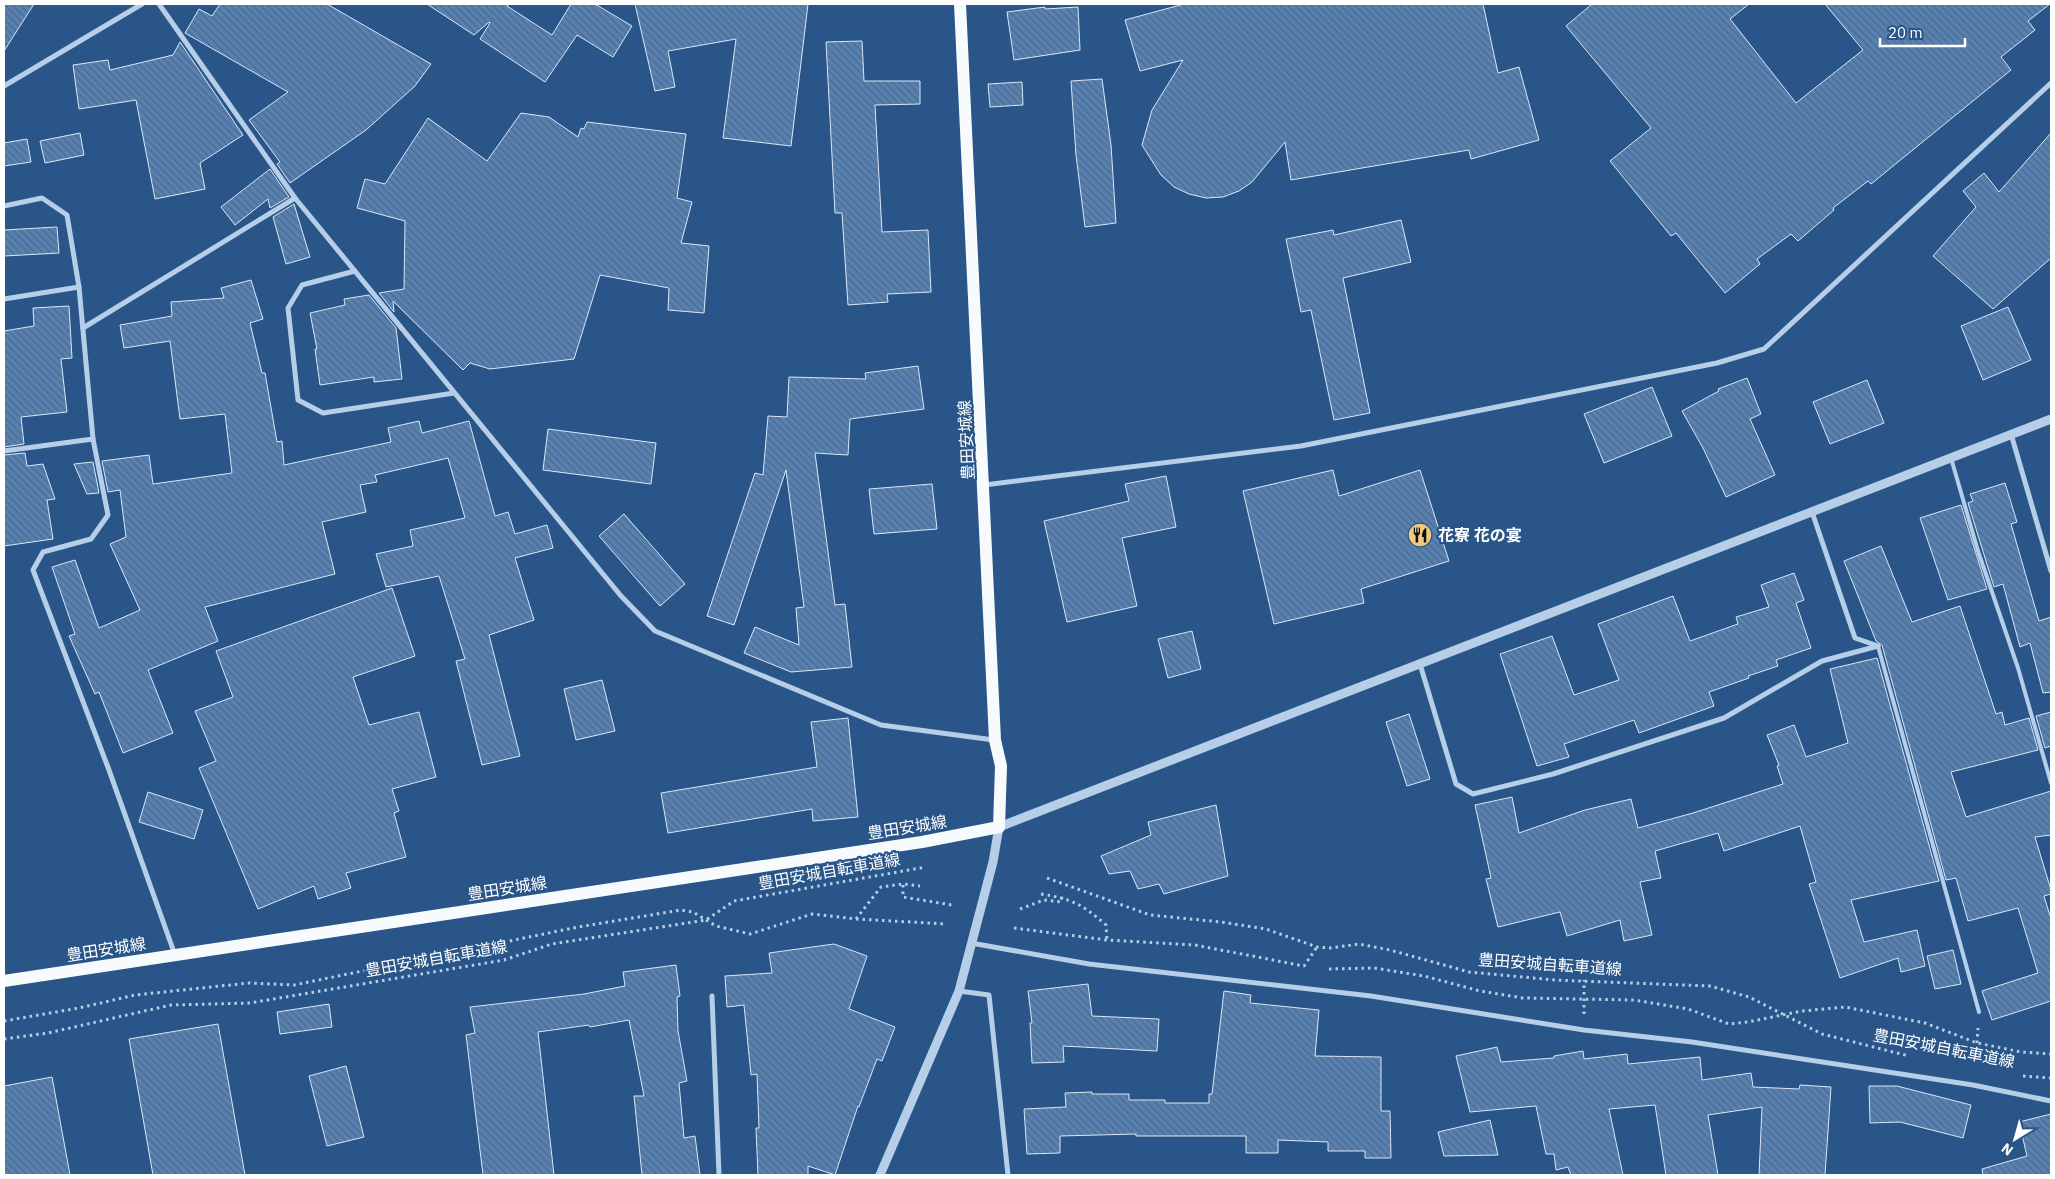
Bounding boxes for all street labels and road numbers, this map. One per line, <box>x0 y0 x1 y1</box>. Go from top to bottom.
street label: 豊田安城線 <box>954 400 978 480</box>
street label: 豊田安城線 <box>866 811 948 843</box>
street label: 豊田安城自転車道線 <box>756 849 902 893</box>
street label: 豊田安城線 <box>466 872 548 904</box>
street label: 豊田安城線 <box>65 933 147 965</box>
street label: 豊田安城自転車道線 <box>363 936 509 980</box>
street label: 豊田安城自転車道線 <box>1477 949 1623 979</box>
street label: 豊田安城自転車道線 <box>1871 1024 2017 1072</box>

